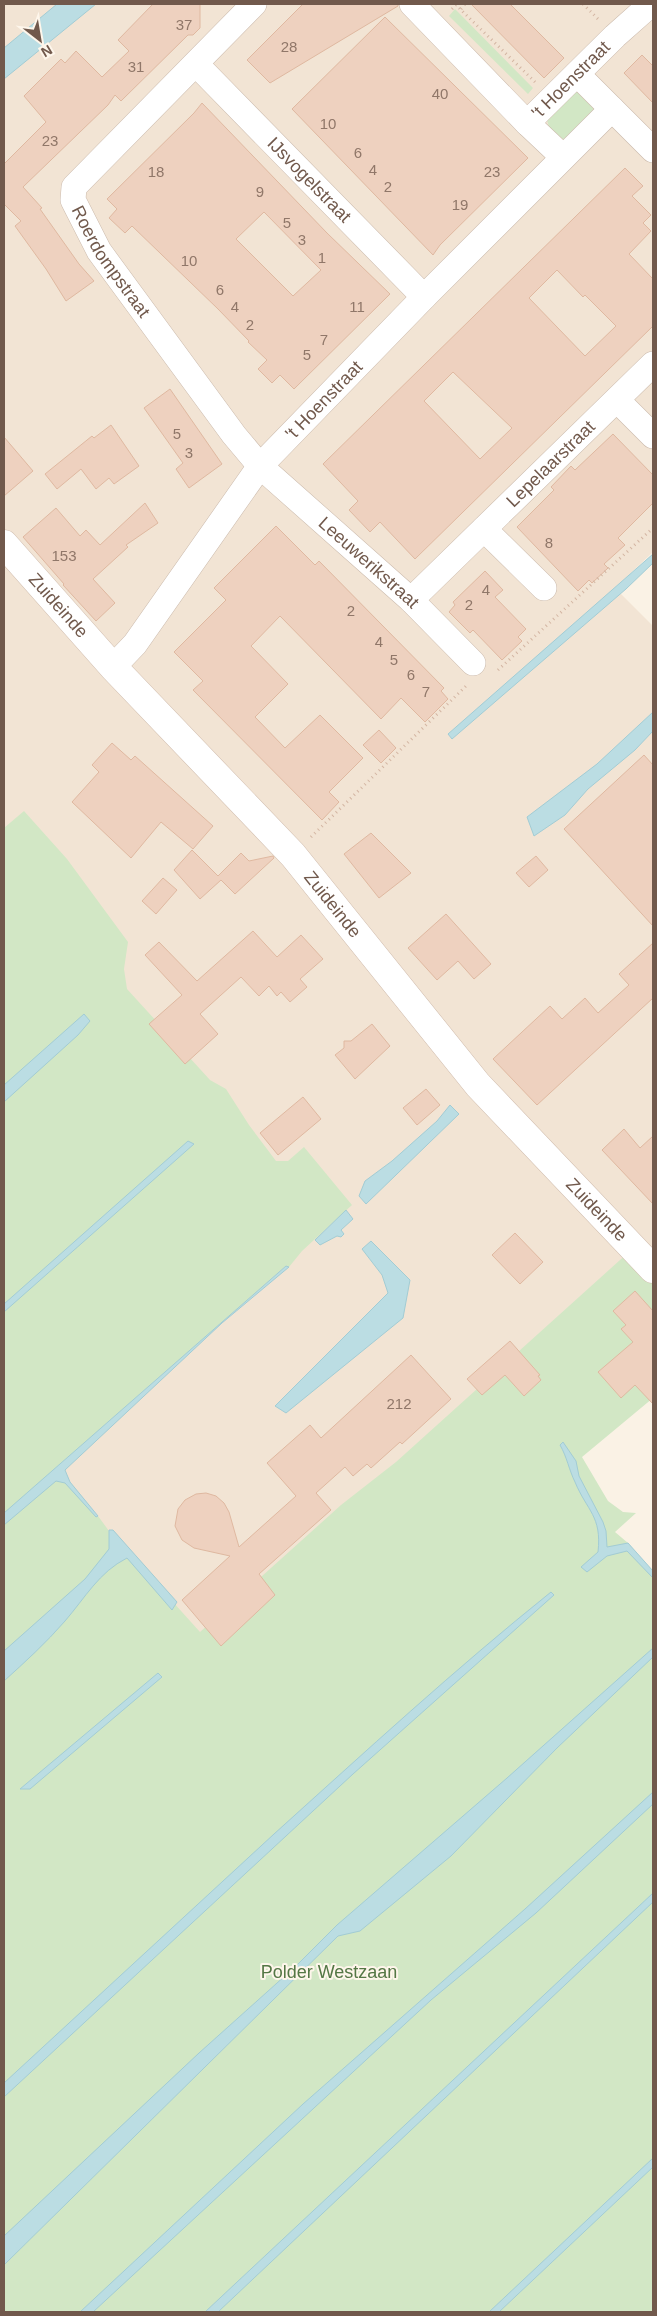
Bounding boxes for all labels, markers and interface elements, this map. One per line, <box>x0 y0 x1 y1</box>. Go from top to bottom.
north arrow <box>15 15 65 65</box>
house number: 37 <box>176 16 192 33</box>
street label: 't Hoenstraat <box>528 37 614 123</box>
house number: 28 <box>281 38 297 55</box>
text: N <box>38 42 55 61</box>
house number: 31 <box>128 58 144 75</box>
house number: 40 <box>432 85 448 102</box>
house number: 10 <box>320 115 336 132</box>
house number: 23 <box>42 132 58 149</box>
street label: IJsvogelstraat <box>263 133 355 226</box>
house number: 6 <box>354 144 362 161</box>
house number: 4 <box>369 161 377 178</box>
house number: 18 <box>148 163 164 180</box>
house number: 23 <box>484 163 500 180</box>
house number: 2 <box>384 178 392 195</box>
house number: 9 <box>256 183 264 200</box>
house number: 19 <box>452 196 468 213</box>
street label: Roerdompstraat <box>68 202 154 321</box>
house number: 5 <box>283 214 291 231</box>
house number: 3 <box>298 231 306 248</box>
house number: 1 <box>318 249 326 266</box>
house number: 10 <box>181 252 197 269</box>
house number: 6 <box>216 281 224 298</box>
house number: 4 <box>231 298 239 315</box>
house number: 11 <box>349 298 365 315</box>
house number: 2 <box>246 316 254 333</box>
house number: 7 <box>320 331 328 348</box>
house number: 5 <box>303 346 311 363</box>
street label: 't Hoenstraat <box>281 357 366 444</box>
street label: Lepelaarstraat <box>502 416 599 511</box>
house number: 5 <box>173 425 181 442</box>
house number: 3 <box>185 444 193 461</box>
street label: Leeuwerikstraat <box>315 513 423 612</box>
house number: 8 <box>545 534 553 551</box>
house number: 153 <box>51 547 77 564</box>
street label: Zuideinde <box>25 569 92 642</box>
house number: 4 <box>482 581 490 598</box>
house number: 2 <box>465 596 473 613</box>
house number: 2 <box>347 602 355 619</box>
house number: 4 <box>375 633 383 650</box>
house number: 5 <box>390 651 398 668</box>
house number: 6 <box>407 666 415 683</box>
house number: 7 <box>422 683 430 700</box>
street label: Zuideinde <box>300 867 365 941</box>
street label: Zuideinde <box>562 1174 631 1245</box>
house number: 212 <box>386 1395 412 1412</box>
park label: Polder Westzaan <box>261 1962 397 1982</box>

